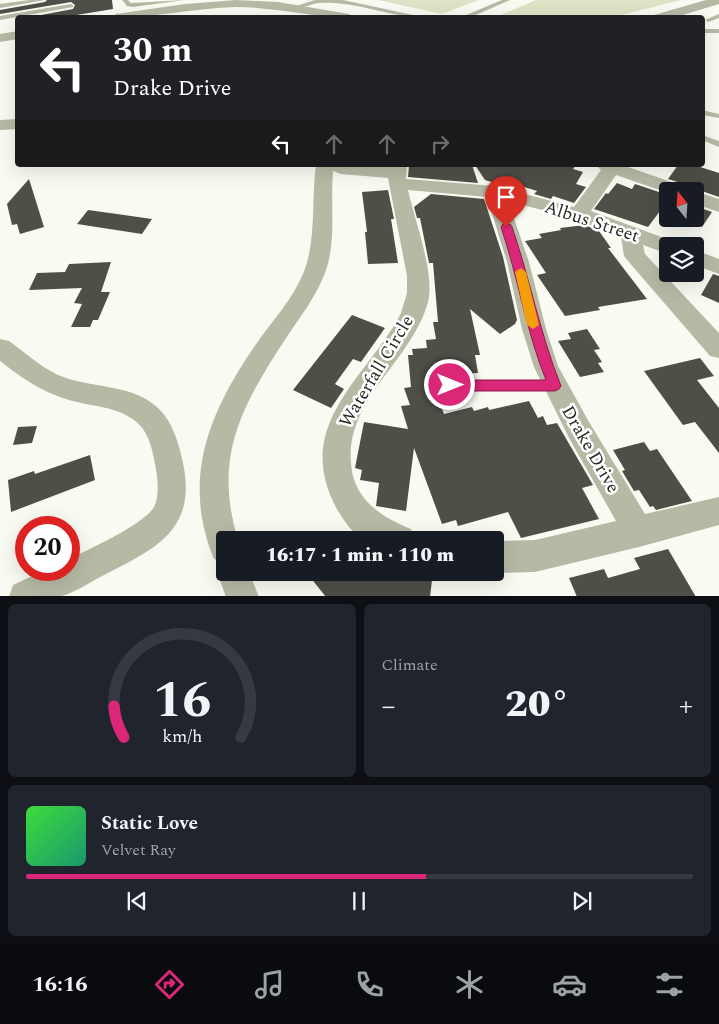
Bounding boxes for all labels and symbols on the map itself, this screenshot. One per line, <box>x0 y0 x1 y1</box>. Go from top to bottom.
pin <box>485 176 527 227</box>
north arrow <box>659 182 704 228</box>
street label: Albus Street <box>541 193 643 250</box>
street label: Waterfall Circle <box>332 310 421 433</box>
position arrow <box>423 358 475 410</box>
street label: Drake Drive <box>555 401 627 498</box>
speed limit sign: 20 <box>15 516 80 581</box>

